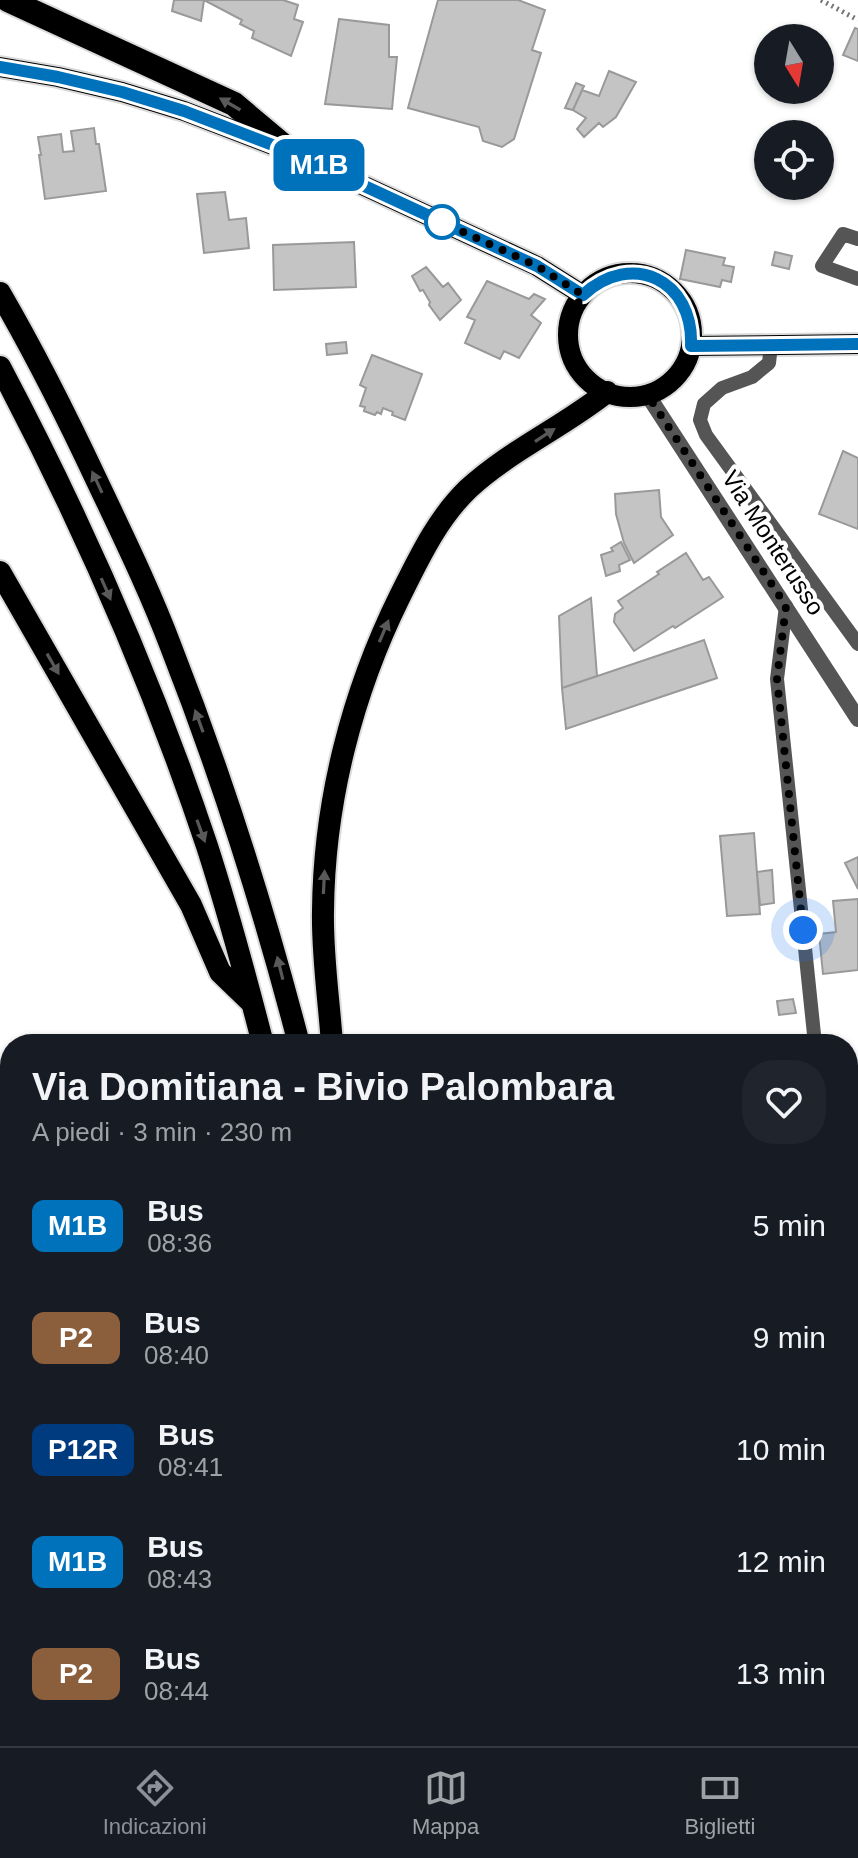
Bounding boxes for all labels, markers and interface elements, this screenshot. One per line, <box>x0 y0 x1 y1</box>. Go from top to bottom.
north arrow <box>754 24 834 104</box>
map controls <box>754 24 834 200</box>
one-way arrow <box>219 97 241 111</box>
button: locate <box>754 120 834 200</box>
line badge: M1B <box>273 139 365 191</box>
text: M1B <box>289 149 349 180</box>
unlabelled marker <box>425 205 459 239</box>
one-way arrow <box>534 428 556 443</box>
street label: Via Monterusso <box>717 466 830 620</box>
one-way arrow <box>90 470 104 494</box>
one-way arrow <box>100 577 113 601</box>
one-way arrow <box>378 619 391 643</box>
one-way arrow <box>46 653 60 675</box>
one-way arrow <box>192 709 204 733</box>
one-way arrow <box>195 819 208 843</box>
one-way arrow <box>318 869 331 894</box>
your location <box>783 910 823 950</box>
one-way arrow <box>273 956 285 981</box>
button: heart <box>742 1060 826 1144</box>
text: Via Domitiana - Bivio Palombara <box>32 1066 614 1108</box>
text: A piedi · 3 min · 230 m <box>32 1117 292 1147</box>
text: Bus <box>147 1194 204 1227</box>
text: 5 min <box>753 1209 826 1242</box>
text: M1B <box>48 1210 107 1241</box>
text: 08:36 <box>147 1228 212 1258</box>
text: Bus <box>144 1306 201 1339</box>
text: 9 min <box>753 1321 826 1354</box>
text: P2 <box>59 1322 93 1353</box>
text: 08:40 <box>144 1340 209 1370</box>
text: Bus <box>158 1418 215 1451</box>
text: 10 min <box>736 1433 826 1466</box>
text: P12R <box>48 1434 118 1465</box>
text: 08:41 <box>158 1452 223 1482</box>
text: Bus <box>147 1530 204 1563</box>
text: 12 min <box>736 1545 826 1578</box>
text: M1B <box>48 1546 107 1577</box>
text: 08:43 <box>147 1564 212 1594</box>
text: Bus <box>144 1642 201 1675</box>
text: 13 min <box>736 1657 826 1690</box>
text: P2 <box>59 1658 93 1689</box>
text: 08:44 <box>144 1676 209 1706</box>
tab: Indicazioni <box>103 1766 207 1840</box>
tab: Mappa <box>412 1766 479 1840</box>
tab: Biglietti <box>684 1766 755 1840</box>

